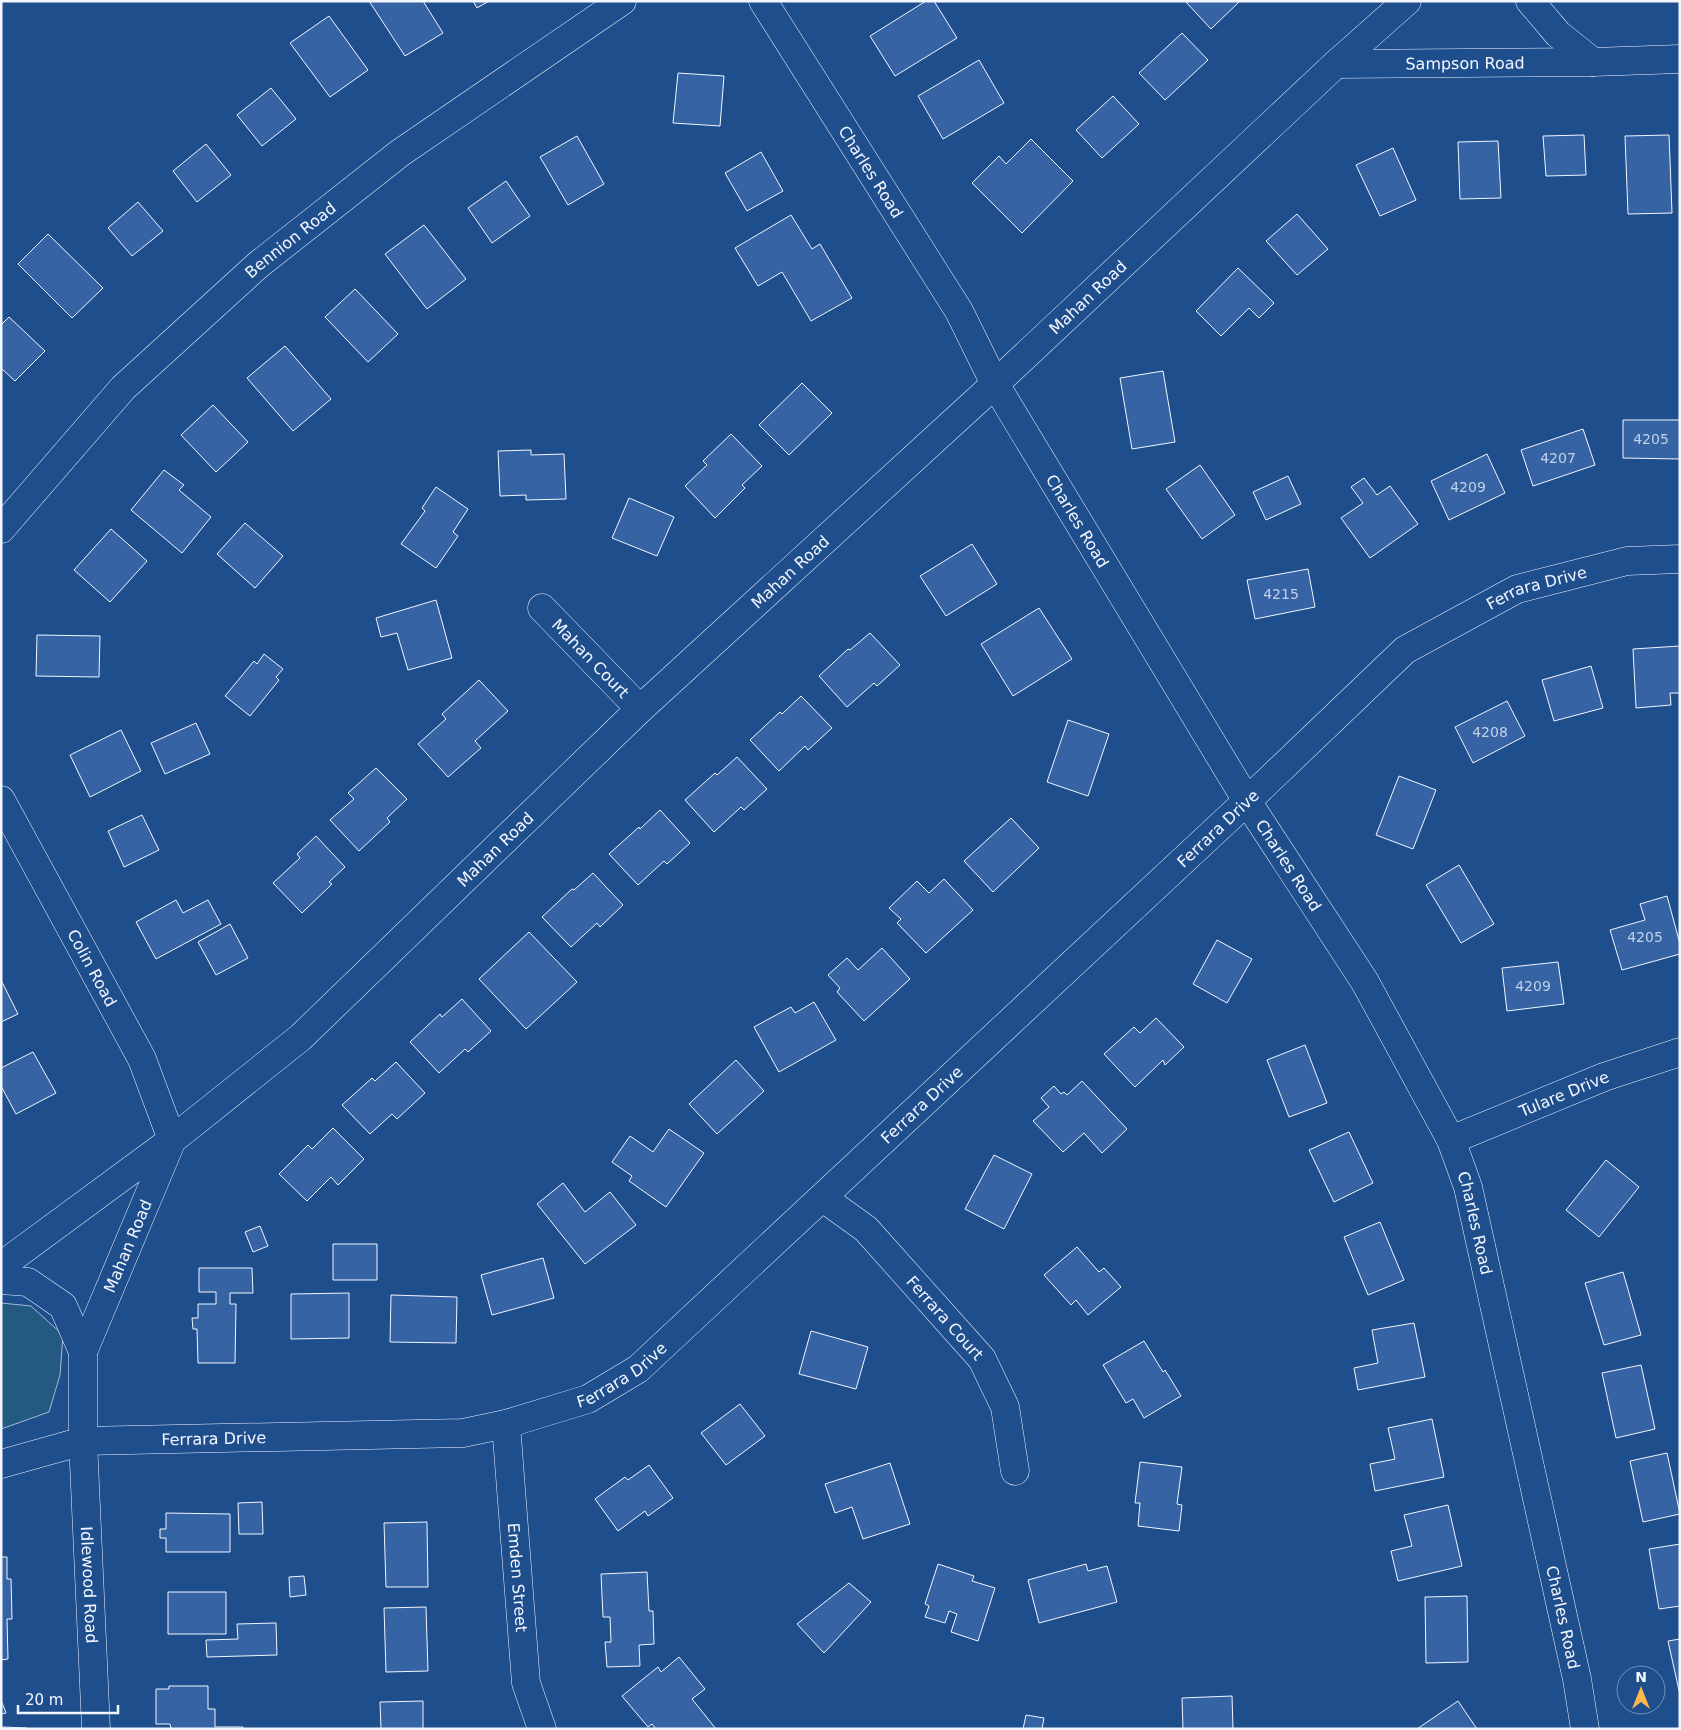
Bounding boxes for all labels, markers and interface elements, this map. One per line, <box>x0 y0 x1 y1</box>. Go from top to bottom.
street label: Sampson Road <box>1405 54 1525 73</box>
street label: Charles Road <box>834 122 907 222</box>
street label: Bennion Road <box>241 198 340 282</box>
street label: Mahan Road <box>1045 257 1131 338</box>
house number: 4205 <box>1633 431 1669 447</box>
house number: 4207 <box>1540 450 1576 466</box>
street label: Charles Road <box>1042 471 1113 571</box>
house number: 4209 <box>1450 479 1486 495</box>
street label: Mahan Road <box>747 532 833 613</box>
street label: Ferrara Drive <box>1483 563 1589 614</box>
house number: 4215 <box>1263 586 1299 602</box>
street label: Mahan Court <box>548 615 633 702</box>
house number: 4208 <box>1472 724 1508 740</box>
street label: Ferrara Drive <box>1173 786 1263 871</box>
street label: Mahan Road <box>453 808 538 891</box>
street label: Charles Road <box>1252 816 1325 915</box>
street label: Colin Road <box>63 926 121 1010</box>
house number: 4205 <box>1627 929 1663 945</box>
house number: 4209 <box>1515 978 1551 994</box>
street label: Ferrara Drive <box>877 1062 967 1148</box>
street label: Tulare Drive <box>1515 1067 1612 1121</box>
street label: Charles Road <box>1453 1169 1496 1277</box>
street label: Mahan Road <box>100 1197 156 1295</box>
street label: Ferrara Court <box>902 1272 987 1364</box>
street label: Ferrara Drive <box>574 1338 671 1412</box>
street label: Ferrara Drive <box>161 1428 267 1449</box>
street label: Emden Street <box>504 1522 531 1633</box>
street label: Idlewood Road <box>77 1526 101 1644</box>
street label: Charles Road <box>1542 1564 1584 1671</box>
north arrow <box>1616 1665 1666 1715</box>
text: N <box>1635 1669 1647 1685</box>
scale bar <box>18 1682 118 1714</box>
text: 20 m <box>25 1691 63 1709</box>

